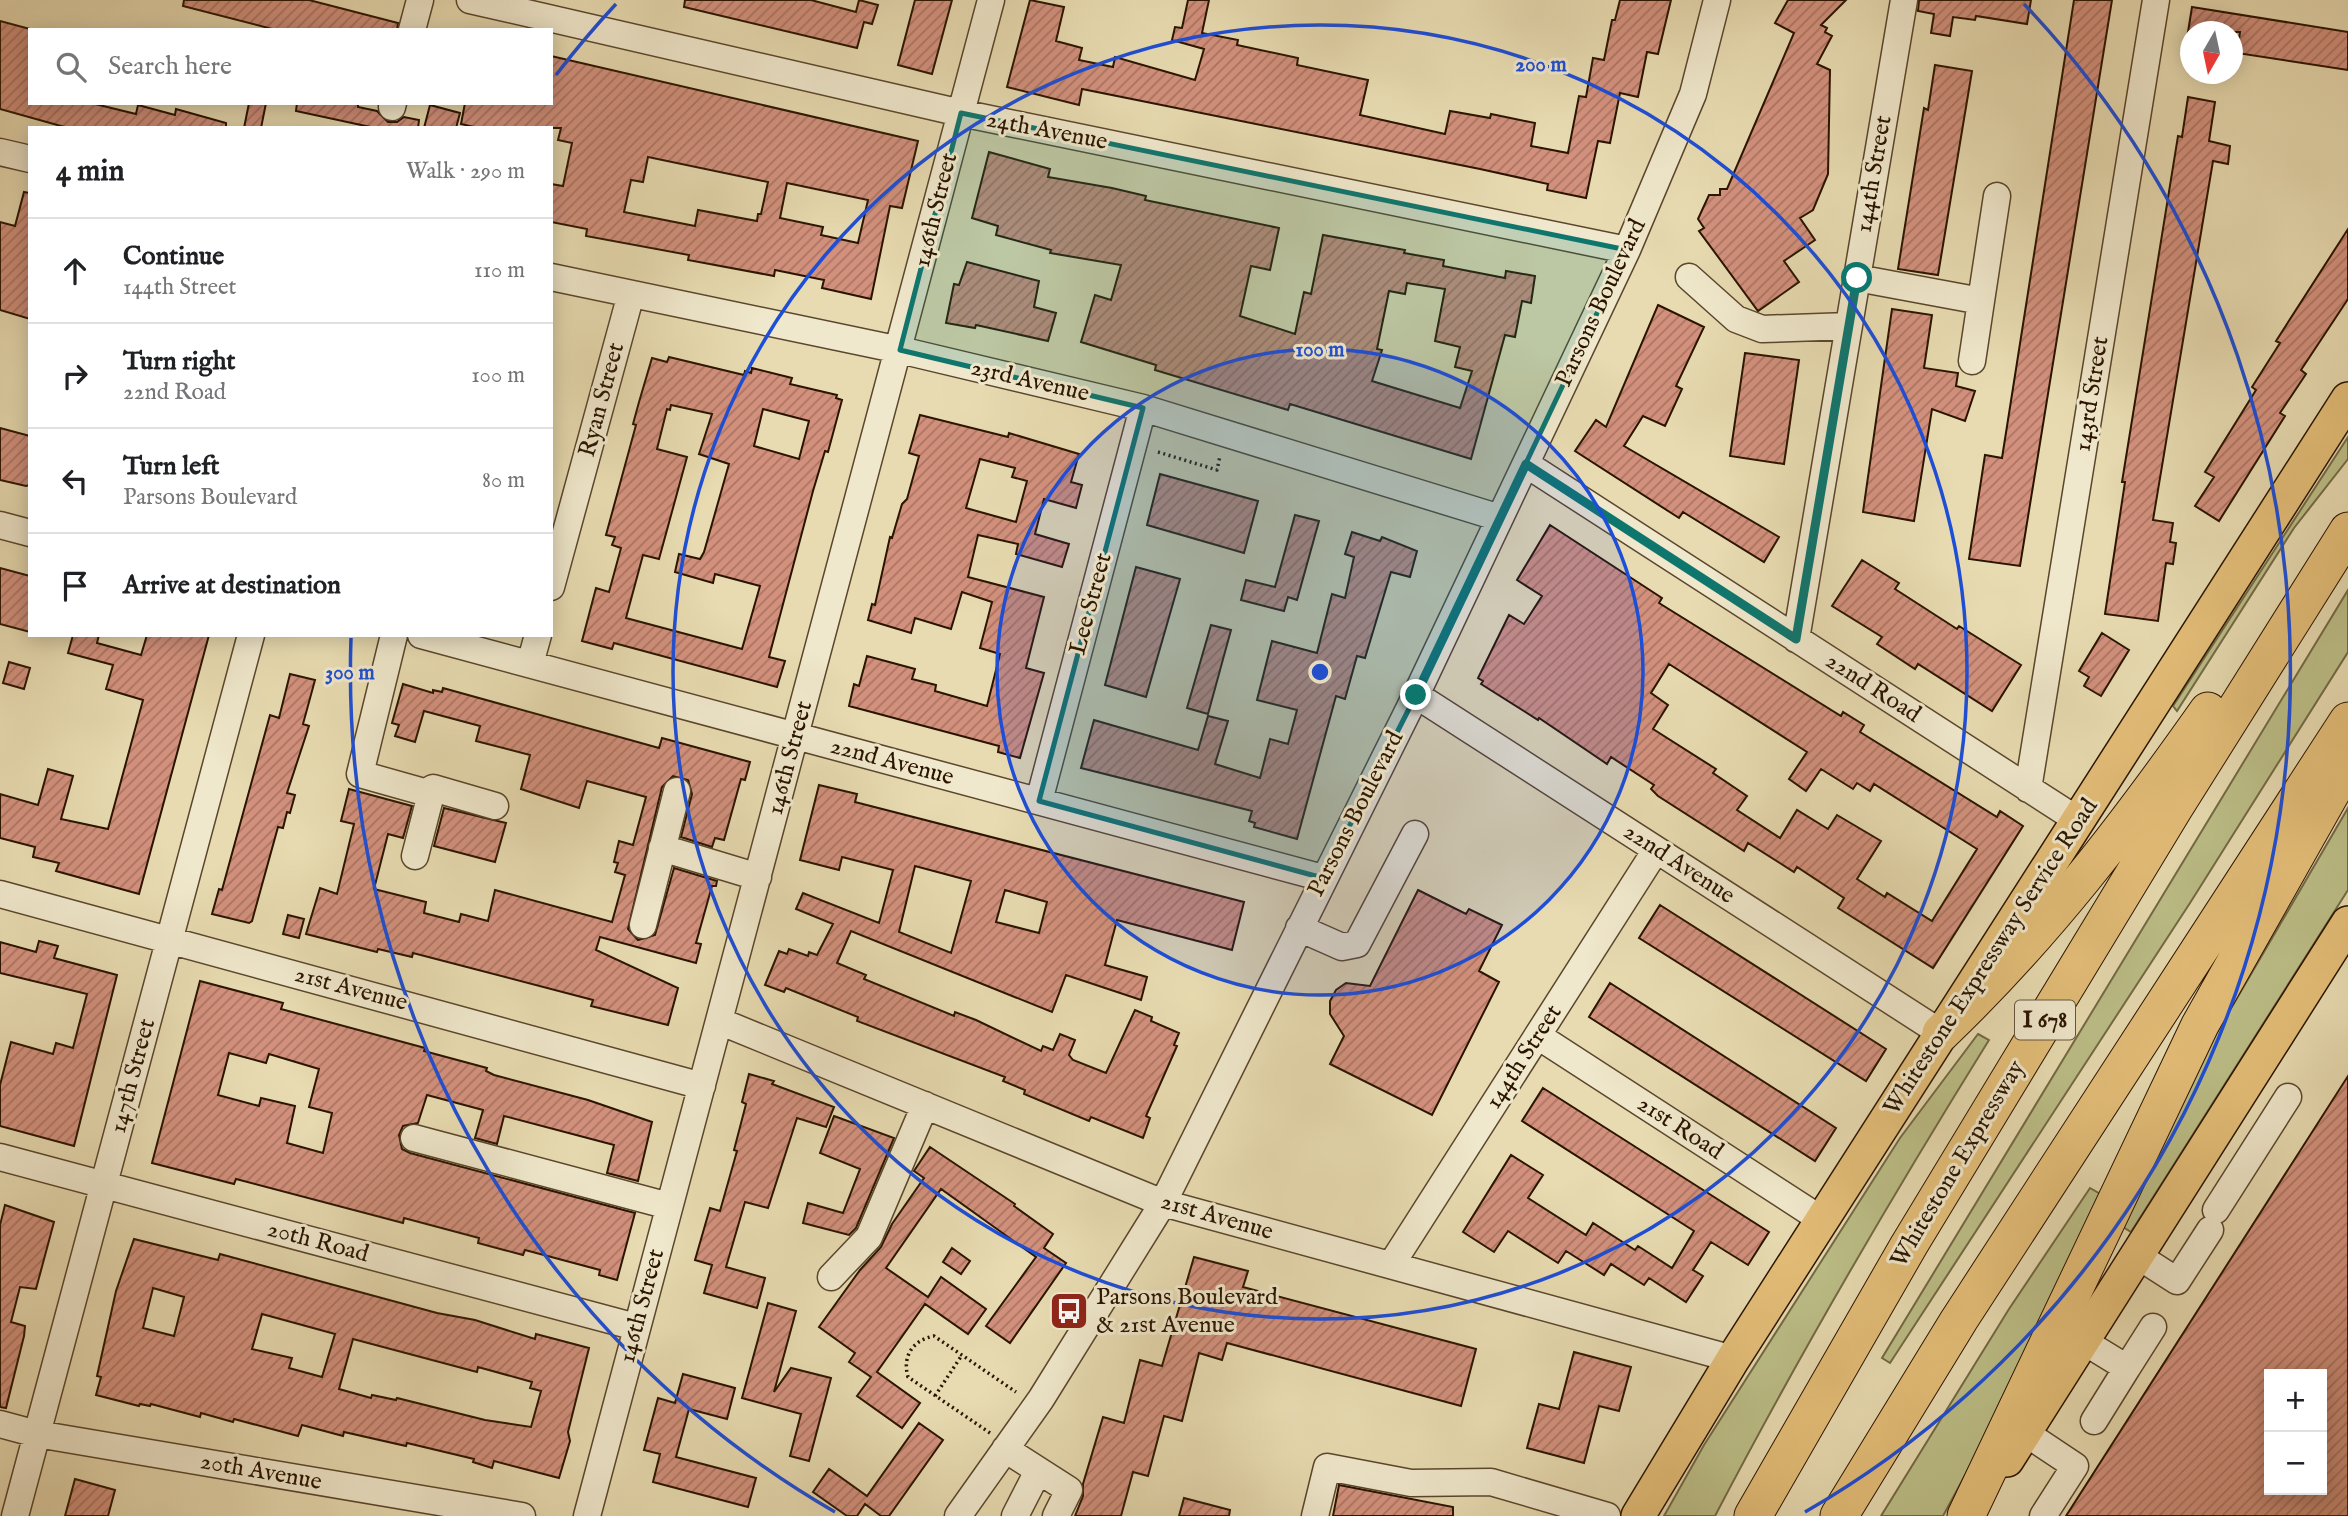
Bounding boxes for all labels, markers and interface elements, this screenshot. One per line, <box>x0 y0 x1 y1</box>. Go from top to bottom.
north arrow <box>2180 21 2243 84</box>
search box <box>28 28 553 105</box>
icon: search <box>52 48 90 86</box>
text: Search here <box>108 50 232 83</box>
text: 200 m <box>1515 52 1567 79</box>
street label: 24th Avenue <box>984 104 1110 158</box>
street label: 144th Street <box>1848 113 1900 235</box>
street label: 146th Street <box>907 150 965 270</box>
text: 4 min <box>56 153 124 191</box>
text: Walk · 290 m <box>406 157 525 186</box>
street label: Parsons Boulevard <box>1549 214 1654 392</box>
text: Continue <box>123 240 224 273</box>
icon: ahead <box>56 252 94 290</box>
text: 110 m <box>474 256 525 285</box>
route start <box>1841 262 1872 293</box>
text: 144th Street <box>123 273 236 302</box>
street label: 143rd Street <box>2068 334 2116 454</box>
text: 100 m <box>1295 337 1345 364</box>
street label: Ryan Street <box>572 339 632 461</box>
text: Turn right <box>123 345 236 378</box>
street label: 23rd Avenue <box>968 352 1092 410</box>
icon: right <box>56 357 94 395</box>
text: 100 m <box>471 361 525 390</box>
text: 22nd Road <box>123 378 226 407</box>
text: Turn left <box>123 450 220 483</box>
icon: left <box>56 462 94 500</box>
text: 80 m <box>482 466 525 495</box>
text: Parsons Boulevard <box>123 483 297 512</box>
street label: Lee Street <box>1063 550 1119 658</box>
icon: arrive <box>56 567 94 605</box>
text: Arrive at destination <box>123 569 341 602</box>
street label: 22nd Road <box>1819 646 1927 730</box>
text: 300 m <box>325 660 375 687</box>
centre of rings <box>1308 660 1332 684</box>
route end <box>1400 679 1431 710</box>
street label: 146th Street <box>760 698 820 818</box>
street label: Parsons Boulevard <box>1301 726 1411 902</box>
street label: 22nd Avenue <box>827 731 957 793</box>
street label: Whitestone Expressway Service Road <box>1877 793 2105 1121</box>
street label: 22nd Avenue <box>1617 817 1741 911</box>
street label: 21st Avenue <box>291 959 411 1019</box>
street label: 144th Street <box>1479 999 1569 1115</box>
road number: I 678 <box>2015 1001 2075 1040</box>
street label: 147th Street <box>103 1015 163 1137</box>
street label: Whitestone Expressway <box>1884 1055 2032 1273</box>
street label: 21st Road <box>1631 1089 1729 1167</box>
street label: 21st Avenue <box>1157 1186 1277 1248</box>
street label: 20th Road <box>264 1214 372 1270</box>
street label: 146th Street <box>612 1246 672 1366</box>
place label: Parsons Boulevard & 21st Avenue <box>1096 1282 1278 1341</box>
bus stop icon: Parsons Boulevard & 21st Avenue <box>1048 1290 1090 1332</box>
map controls <box>2264 1369 2327 1495</box>
button: + <box>2264 1369 2327 1432</box>
button: − <box>2264 1432 2327 1495</box>
street label: 20th Avenue <box>198 1446 324 1498</box>

